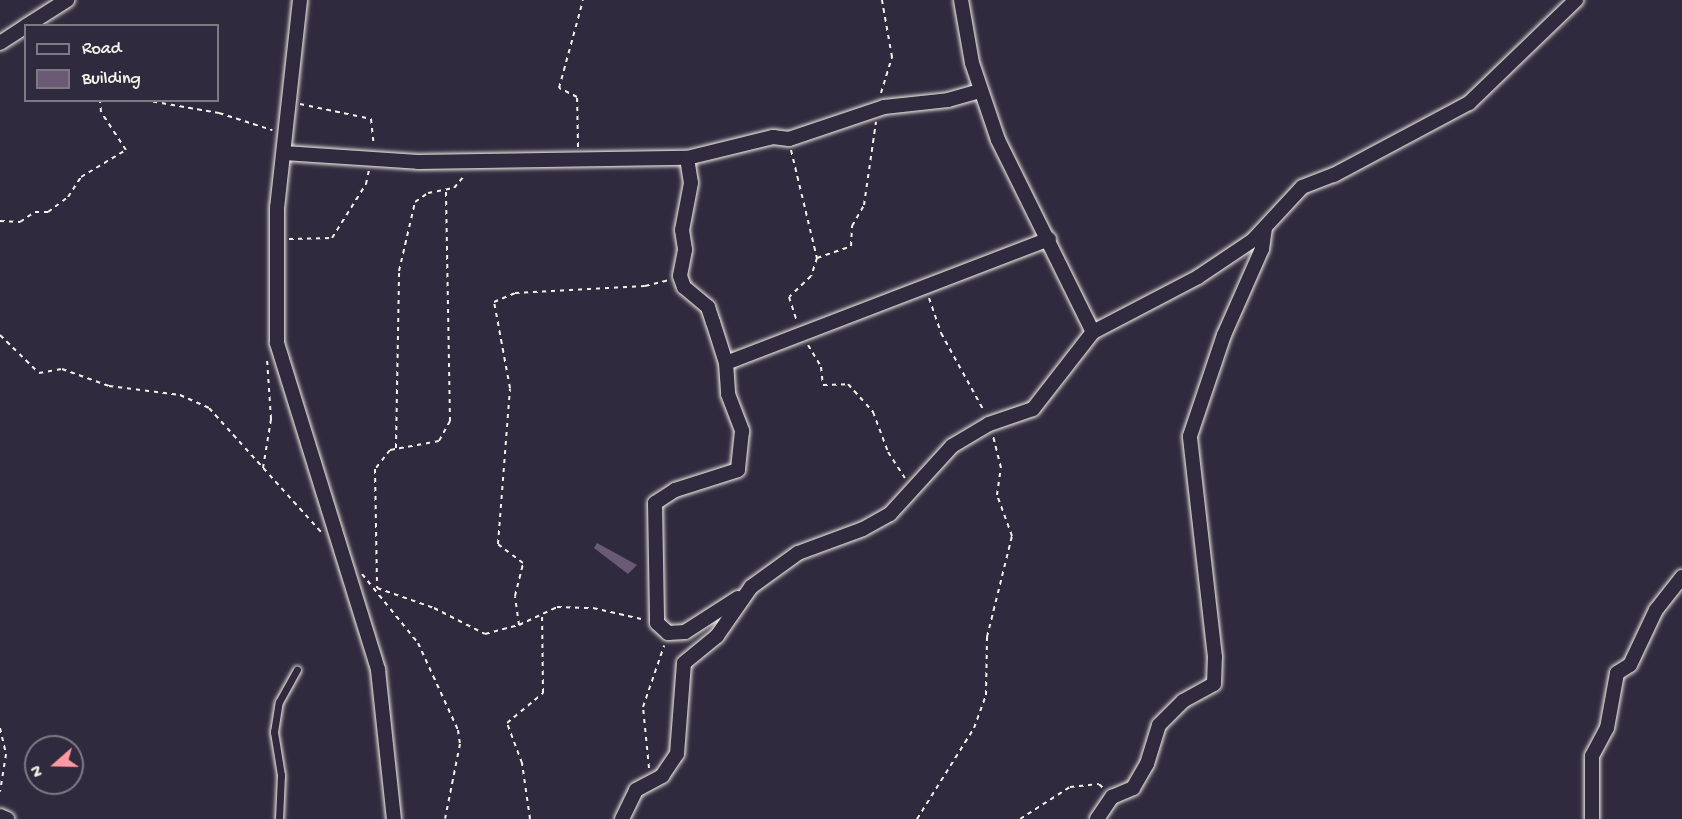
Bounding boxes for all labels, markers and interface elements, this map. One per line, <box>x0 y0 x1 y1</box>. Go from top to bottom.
legend <box>24 24 219 102</box>
text: Road <box>82 39 121 60</box>
text: Building <box>82 69 141 90</box>
north arrow <box>24 735 84 795</box>
text: N <box>28 762 49 779</box>

